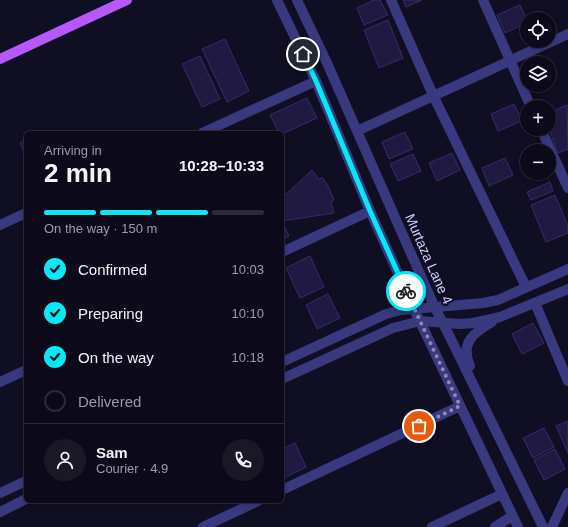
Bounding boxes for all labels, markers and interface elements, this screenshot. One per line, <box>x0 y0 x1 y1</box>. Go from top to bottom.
map controls <box>520 12 556 180</box>
button: locate <box>520 12 556 48</box>
pin <box>286 37 320 71</box>
icon: home <box>292 43 314 65</box>
button: layers <box>520 56 556 92</box>
button: + <box>520 100 556 136</box>
text: Arriving in <box>44 143 102 158</box>
button: − <box>520 144 556 180</box>
text: 10:28–10:33 <box>179 157 264 174</box>
text: 2 min <box>44 158 112 188</box>
street label: Murtaza Lane 4 <box>402 211 456 307</box>
text: On the way · 150 m <box>44 221 157 236</box>
icon: check <box>44 258 66 280</box>
text: Confirmed <box>78 261 147 278</box>
text: 10:03 <box>231 262 264 277</box>
courier <box>386 271 426 311</box>
icon: bike <box>395 280 417 302</box>
icon: check <box>44 302 66 324</box>
text: Preparing <box>78 305 143 322</box>
text: 10:10 <box>231 306 264 321</box>
icon: check <box>44 346 66 368</box>
text: On the way <box>78 349 154 366</box>
text: 10:18 <box>231 350 264 365</box>
text: Delivered <box>78 393 141 410</box>
pin <box>402 409 436 443</box>
icon: bag <box>408 415 430 437</box>
button: person <box>44 439 86 481</box>
button: phone <box>222 439 264 481</box>
text: Sam <box>96 444 128 461</box>
text: Courier · 4.9 <box>96 461 168 476</box>

